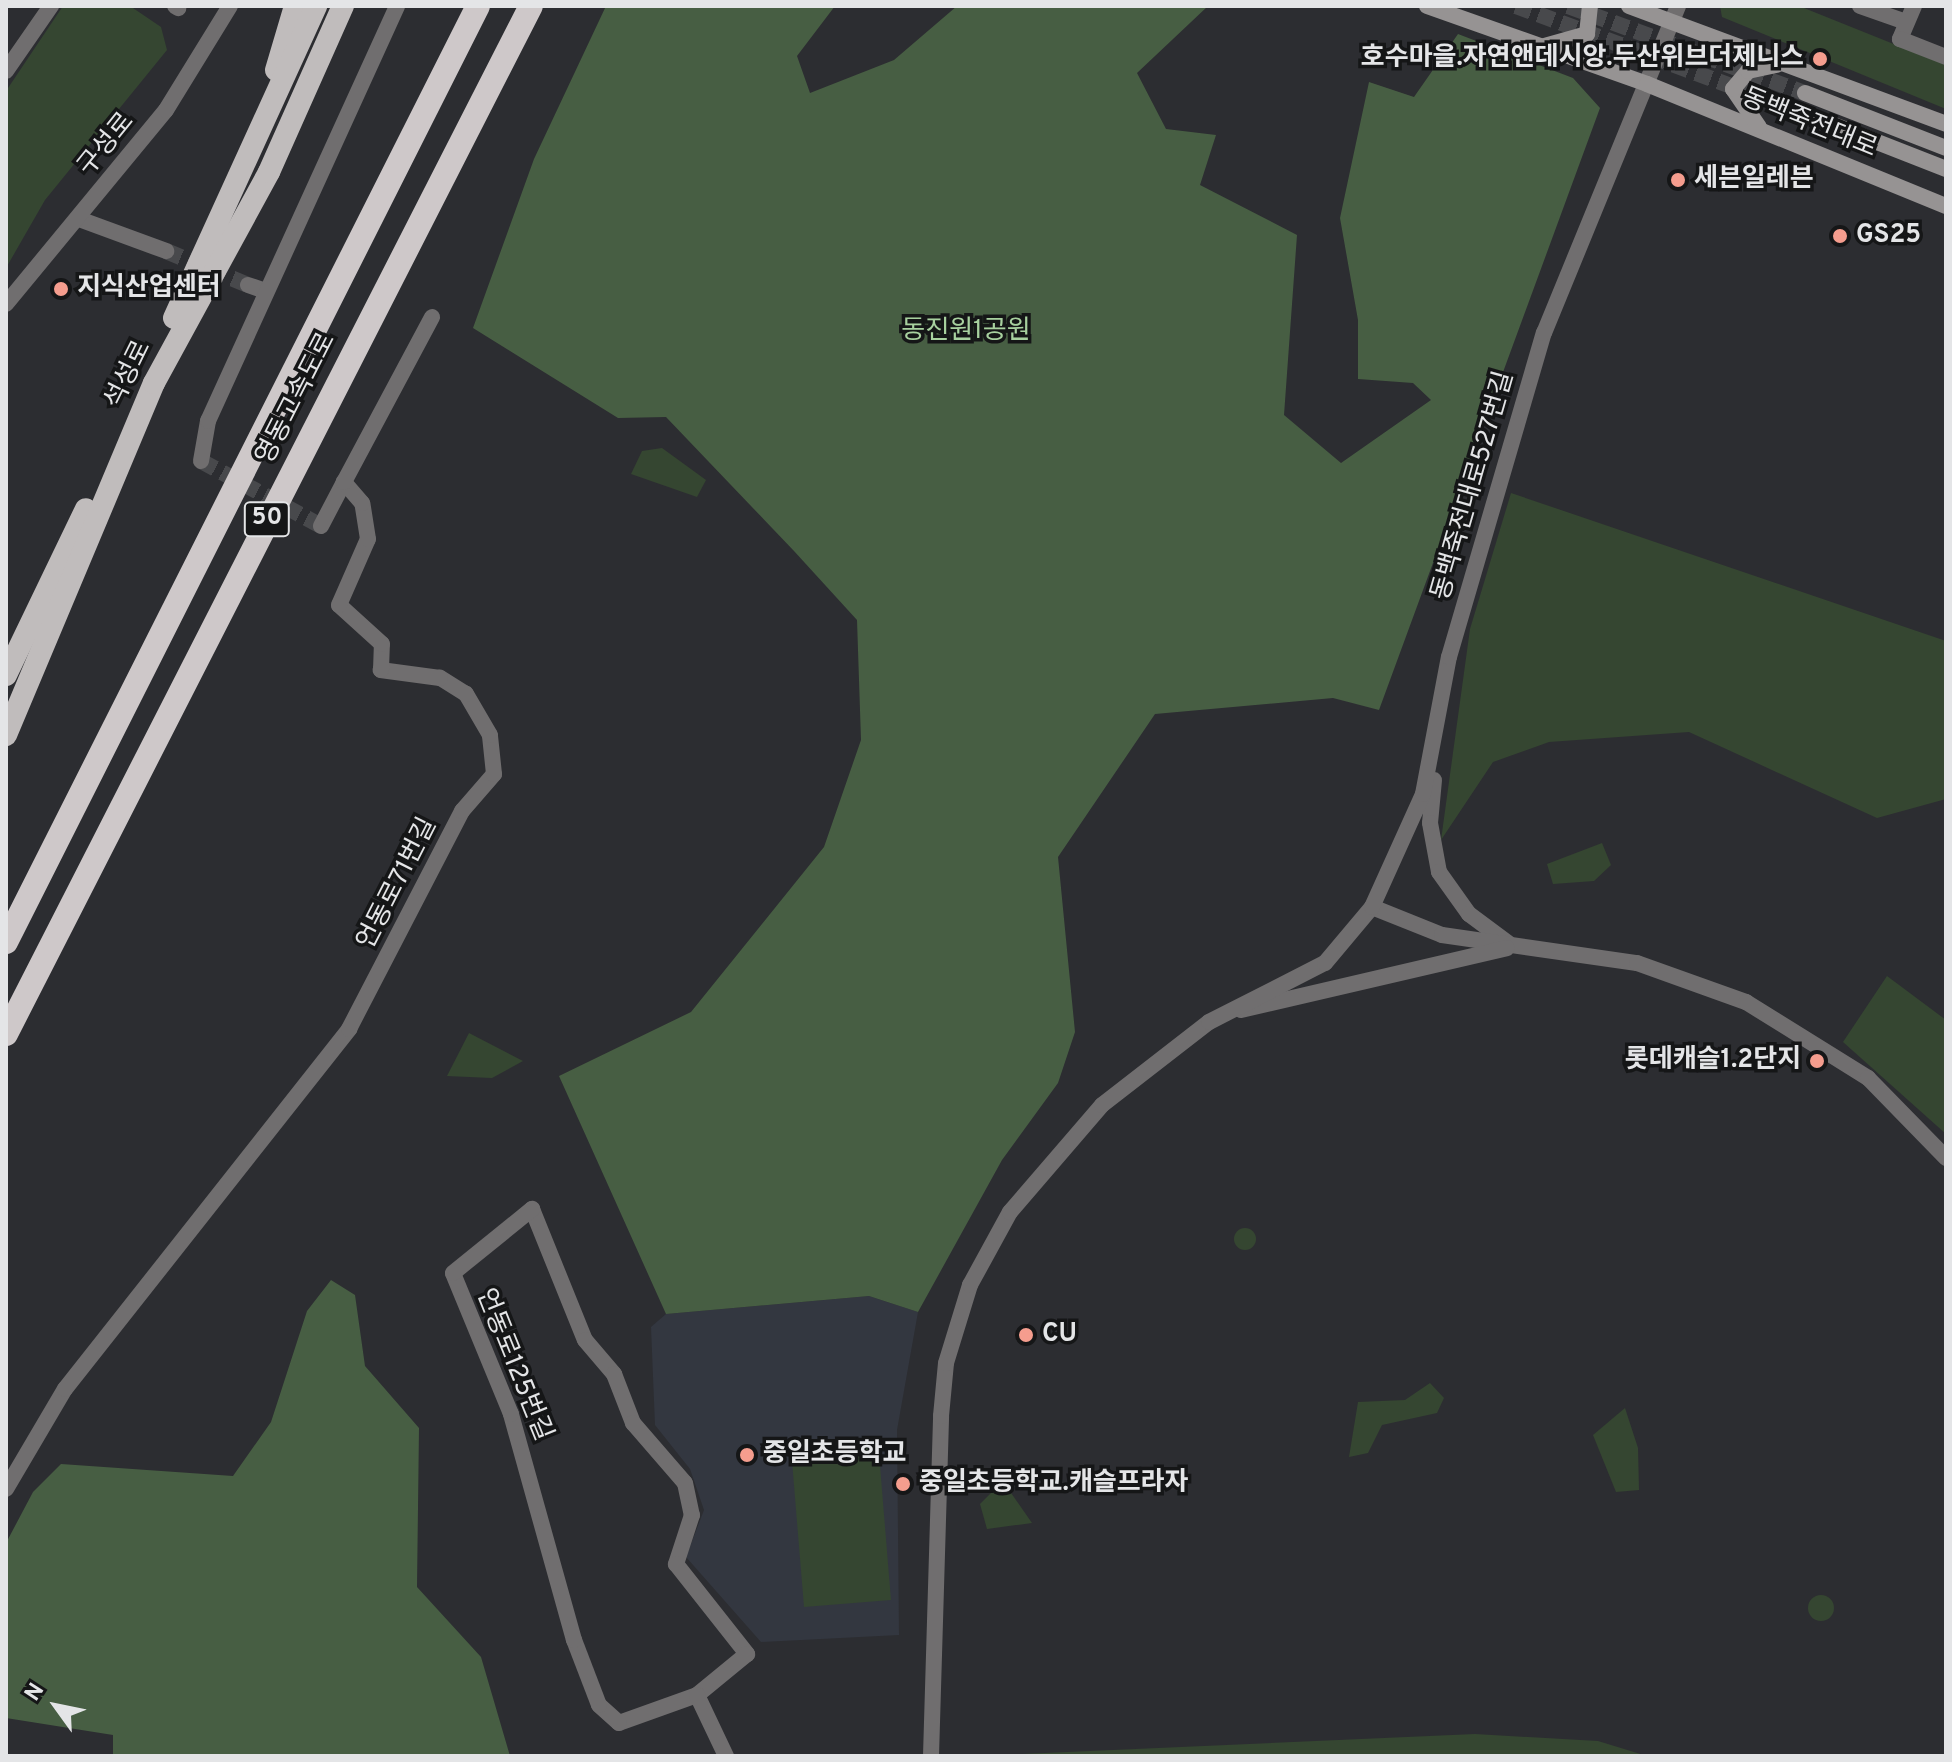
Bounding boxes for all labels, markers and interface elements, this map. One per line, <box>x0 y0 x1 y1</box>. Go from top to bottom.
place label: 호수마을.자연앤데시앙.두산위브더제니스 <box>1361 43 1804 75</box>
marker: 호수마을.자연앤데시앙.두산위브더제니스 <box>1811 50 1829 68</box>
street label: 동백죽전대로 <box>1737 83 1881 165</box>
street label: 구성로 <box>72 107 142 183</box>
place label: 세븐일레븐 <box>1694 164 1814 196</box>
marker: 세븐일레븐 <box>1669 171 1687 189</box>
place label: GS25 <box>1856 220 1921 252</box>
marker: GS25 <box>1831 227 1849 245</box>
place label: 지식산업센터 <box>77 273 221 305</box>
marker: 지식산업센터 <box>52 280 70 298</box>
park label: 동진원1공원 <box>901 316 1031 348</box>
street label: 영동고속도로 <box>251 328 343 470</box>
street label: 석성로 <box>99 336 159 414</box>
street label: 동백죽전대로527번길 <box>1426 368 1522 604</box>
road number: 50 <box>243 499 291 539</box>
street label: 언동로71번길 <box>352 813 444 955</box>
place label: 롯데캐슬1.2단지 <box>1625 1045 1801 1077</box>
marker: 롯데캐슬1.2단지 <box>1808 1052 1826 1070</box>
street label: 언동로125번길 <box>468 1284 558 1446</box>
place label: CU <box>1042 1319 1077 1351</box>
marker: CU <box>1017 1326 1035 1344</box>
place label: 중일초등학교 <box>763 1439 907 1471</box>
marker: 중일초등학교 <box>738 1446 756 1464</box>
place label: 중일초등학교.캐슬프라자 <box>919 1468 1188 1500</box>
marker: 중일초등학교.캐슬프라자 <box>894 1475 912 1493</box>
north arrow <box>16 1666 96 1746</box>
text: N <box>20 1679 51 1707</box>

